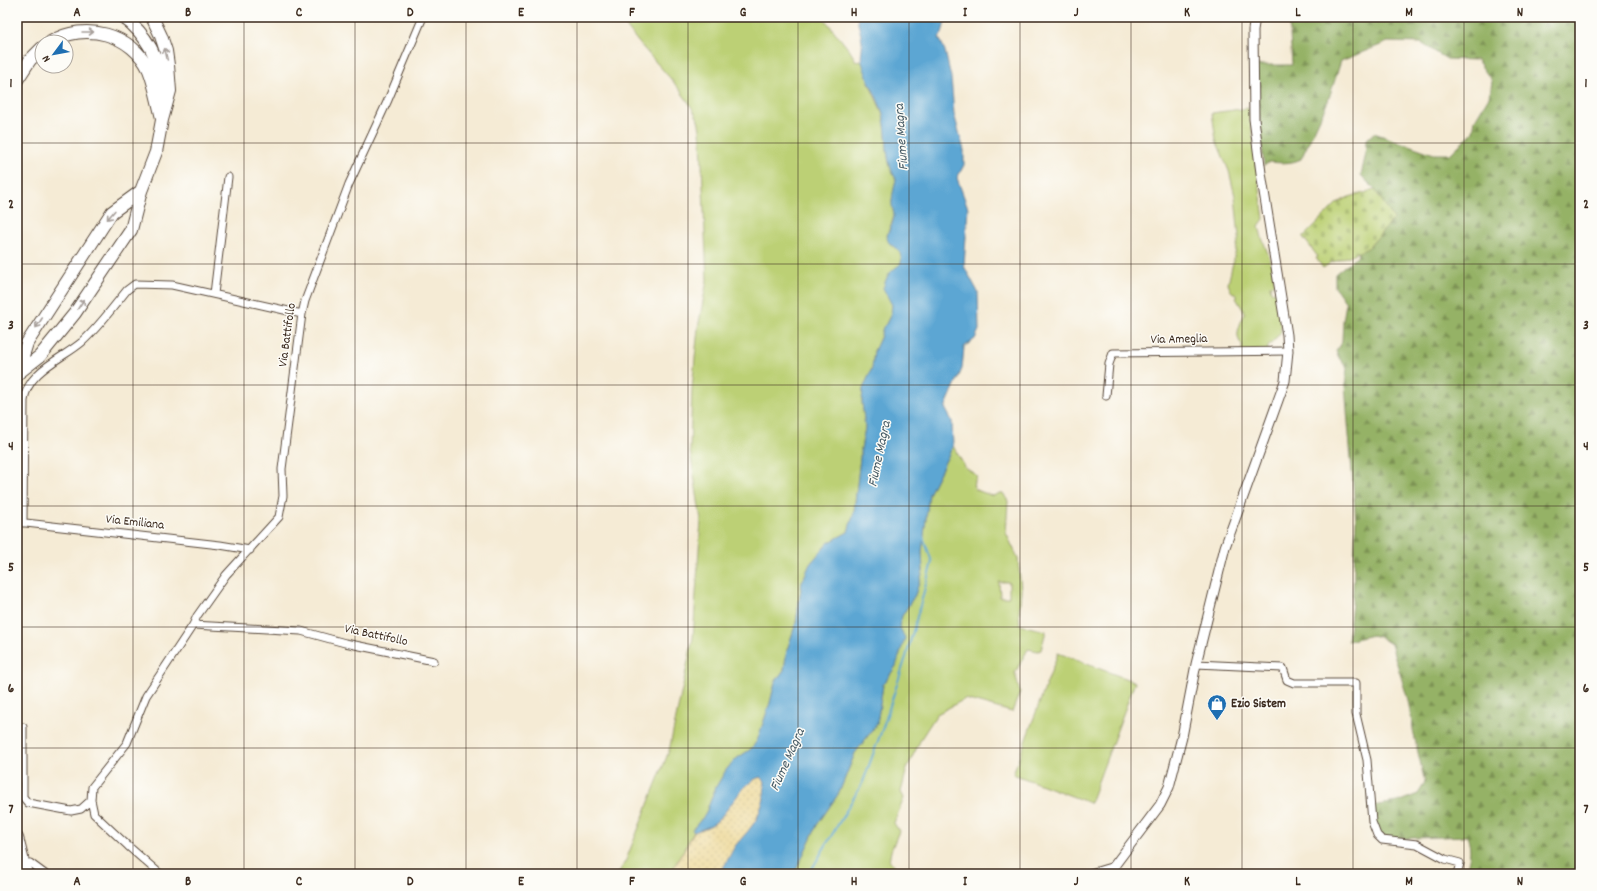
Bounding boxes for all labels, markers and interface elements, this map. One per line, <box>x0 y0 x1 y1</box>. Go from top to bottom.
text: A <box>73 4 81 23</box>
text: B <box>185 4 191 23</box>
text: C <box>296 4 303 23</box>
text: D <box>407 4 414 23</box>
text: E <box>518 4 525 23</box>
text: F <box>629 4 635 23</box>
text: G <box>740 4 747 23</box>
text: H <box>851 4 858 23</box>
text: I <box>963 4 968 23</box>
text: J <box>1074 4 1079 23</box>
text: K <box>1184 4 1190 23</box>
text: L <box>1295 4 1301 23</box>
text: M <box>1405 4 1413 23</box>
text: N <box>1517 4 1523 23</box>
one-way arrow <box>81 28 94 36</box>
north arrow <box>34 34 74 74</box>
one-way arrow <box>162 48 169 61</box>
text: N <box>39 51 55 65</box>
text: 1 <box>10 75 13 94</box>
text: 1 <box>1585 75 1588 94</box>
water label: Fiume Magra <box>890 102 914 171</box>
text: 2 <box>8 196 14 215</box>
text: 2 <box>1583 196 1589 215</box>
one-way arrow <box>107 210 116 220</box>
one-way arrow <box>76 299 85 310</box>
street label: Via Battifollo <box>274 302 302 368</box>
text: 3 <box>8 317 14 336</box>
one-way arrow <box>35 317 43 329</box>
text: 3 <box>1583 317 1589 336</box>
street label: Via Ameglia <box>1150 330 1208 350</box>
water label: Fiume Magra <box>863 418 897 489</box>
text: 4 <box>8 438 14 457</box>
text: 4 <box>1583 438 1589 457</box>
street label: Via Emiliana <box>105 510 166 536</box>
text: 5 <box>8 559 14 578</box>
text: 5 <box>1583 559 1589 578</box>
street label: Via Battifollo <box>343 620 410 652</box>
text: 6 <box>8 680 15 699</box>
text: 6 <box>1583 680 1590 699</box>
shop icon: Ezio Sistem <box>1206 693 1228 721</box>
place label: Ezio Sistem <box>1231 695 1286 714</box>
water label: Fiume Magra <box>765 724 811 794</box>
text: 7 <box>9 801 14 820</box>
text: 7 <box>1584 801 1589 820</box>
text: A <box>73 873 81 891</box>
text: B <box>185 873 191 891</box>
text: C <box>296 873 303 891</box>
text: D <box>407 873 414 891</box>
text: E <box>518 873 525 891</box>
text: F <box>629 873 635 891</box>
text: G <box>740 873 747 891</box>
text: H <box>851 873 858 891</box>
text: I <box>963 873 968 891</box>
text: J <box>1074 873 1079 891</box>
text: K <box>1184 873 1190 891</box>
text: L <box>1295 873 1301 891</box>
text: M <box>1405 873 1413 891</box>
text: N <box>1517 873 1523 891</box>

